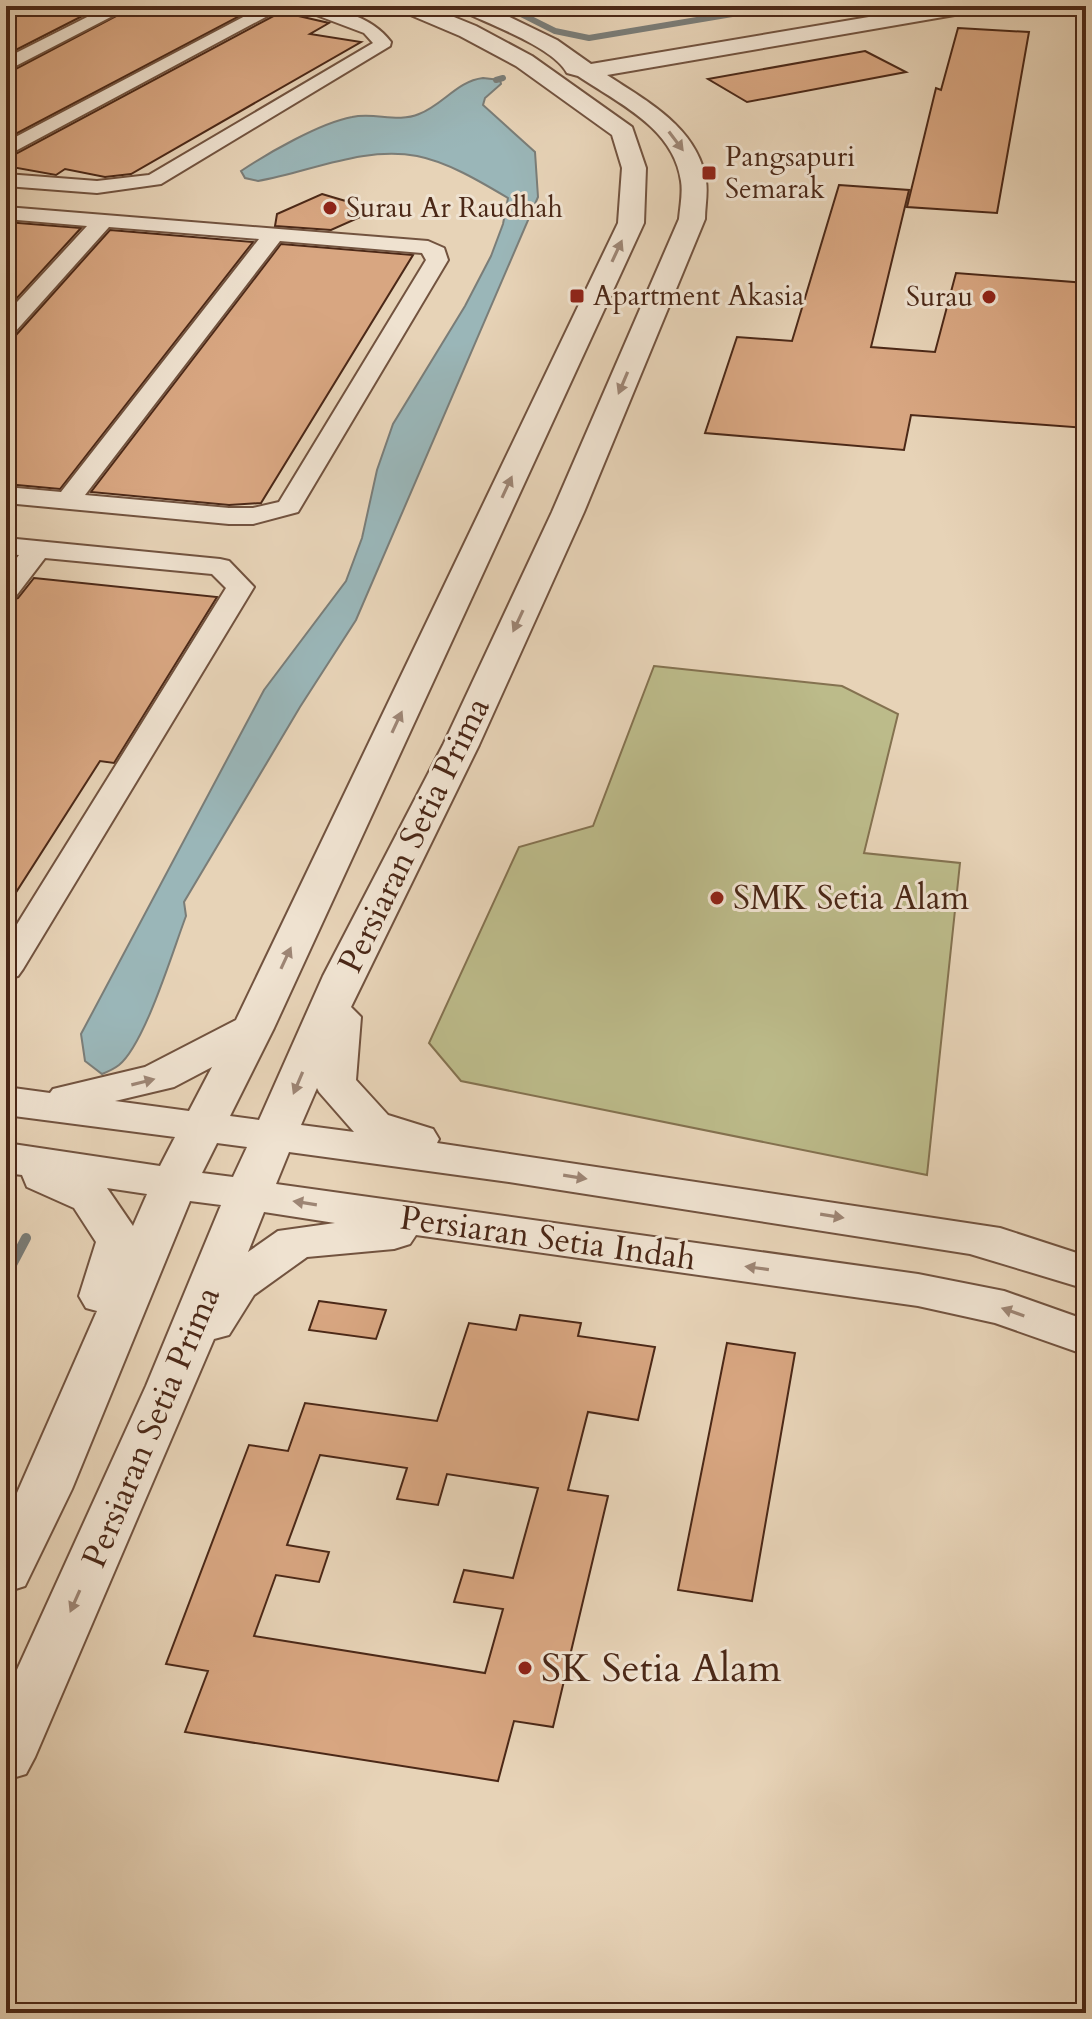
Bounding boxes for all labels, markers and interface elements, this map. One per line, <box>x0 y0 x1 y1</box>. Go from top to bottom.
one-way arrow <box>668 131 684 151</box>
place label: Pangsapuri Semarak <box>725 138 855 208</box>
marker: Pangsapuri Semarak <box>700 164 718 182</box>
place label: Surau Ar Raudhah <box>346 189 563 227</box>
marker: Surau Ar Raudhah <box>321 199 339 217</box>
one-way arrow <box>610 240 624 263</box>
place label: Apartment Akasia <box>593 277 804 315</box>
place label: Surau <box>906 278 973 316</box>
marker: Apartment Akasia <box>568 287 586 305</box>
marker: Surau <box>980 288 998 306</box>
one-way arrow <box>616 371 629 395</box>
one-way arrow <box>500 475 514 498</box>
one-way arrow <box>511 609 525 633</box>
street label: Persiaran Setia Prima <box>327 689 501 980</box>
one-way arrow <box>390 710 404 734</box>
place label: SMK Setia Alam <box>733 875 970 921</box>
marker: SMK Setia Alam <box>708 889 726 907</box>
one-way arrow <box>279 946 293 969</box>
one-way arrow <box>292 1071 305 1095</box>
one-way arrow <box>130 1075 155 1087</box>
one-way arrow <box>563 1171 588 1184</box>
street label: Persiaran Setia Indah <box>397 1194 699 1282</box>
one-way arrow <box>292 1196 317 1209</box>
one-way arrow <box>820 1211 845 1223</box>
one-way arrow <box>744 1261 769 1274</box>
street label: Persiaran Setia Prima <box>71 1279 231 1575</box>
one-way arrow <box>1000 1305 1024 1317</box>
one-way arrow <box>69 1589 82 1613</box>
place label: SK Setia Alam <box>541 1641 782 1696</box>
marker: SK Setia Alam <box>516 1659 534 1677</box>

